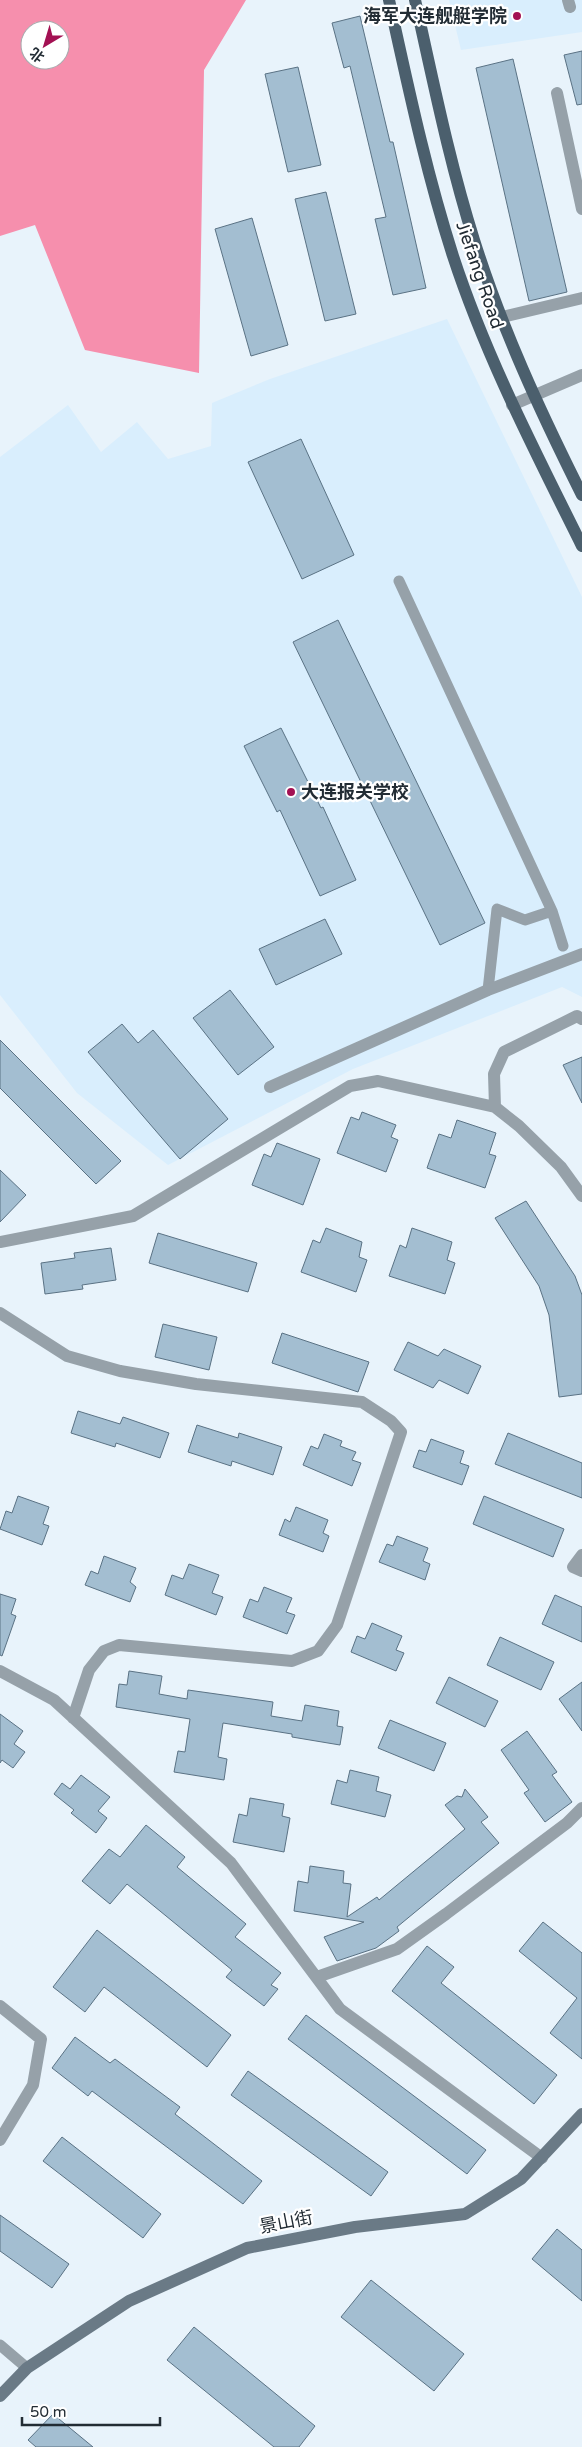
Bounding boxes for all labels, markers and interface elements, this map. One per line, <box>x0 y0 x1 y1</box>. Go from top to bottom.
place label: 海军大连舰艇学院 <box>363 5 507 27</box>
marker: 海军大连舰艇学院 <box>511 10 523 22</box>
north arrow <box>20 20 70 70</box>
text: 北 <box>27 44 48 66</box>
street label: Jiefang Road <box>451 218 509 332</box>
place label: 大连报关学校 <box>301 781 409 803</box>
marker: 大连报关学校 <box>285 786 297 798</box>
street label: 景山街 <box>257 2206 315 2238</box>
scale bar <box>22 2394 160 2426</box>
text: 50 m <box>30 2403 67 2421</box>

